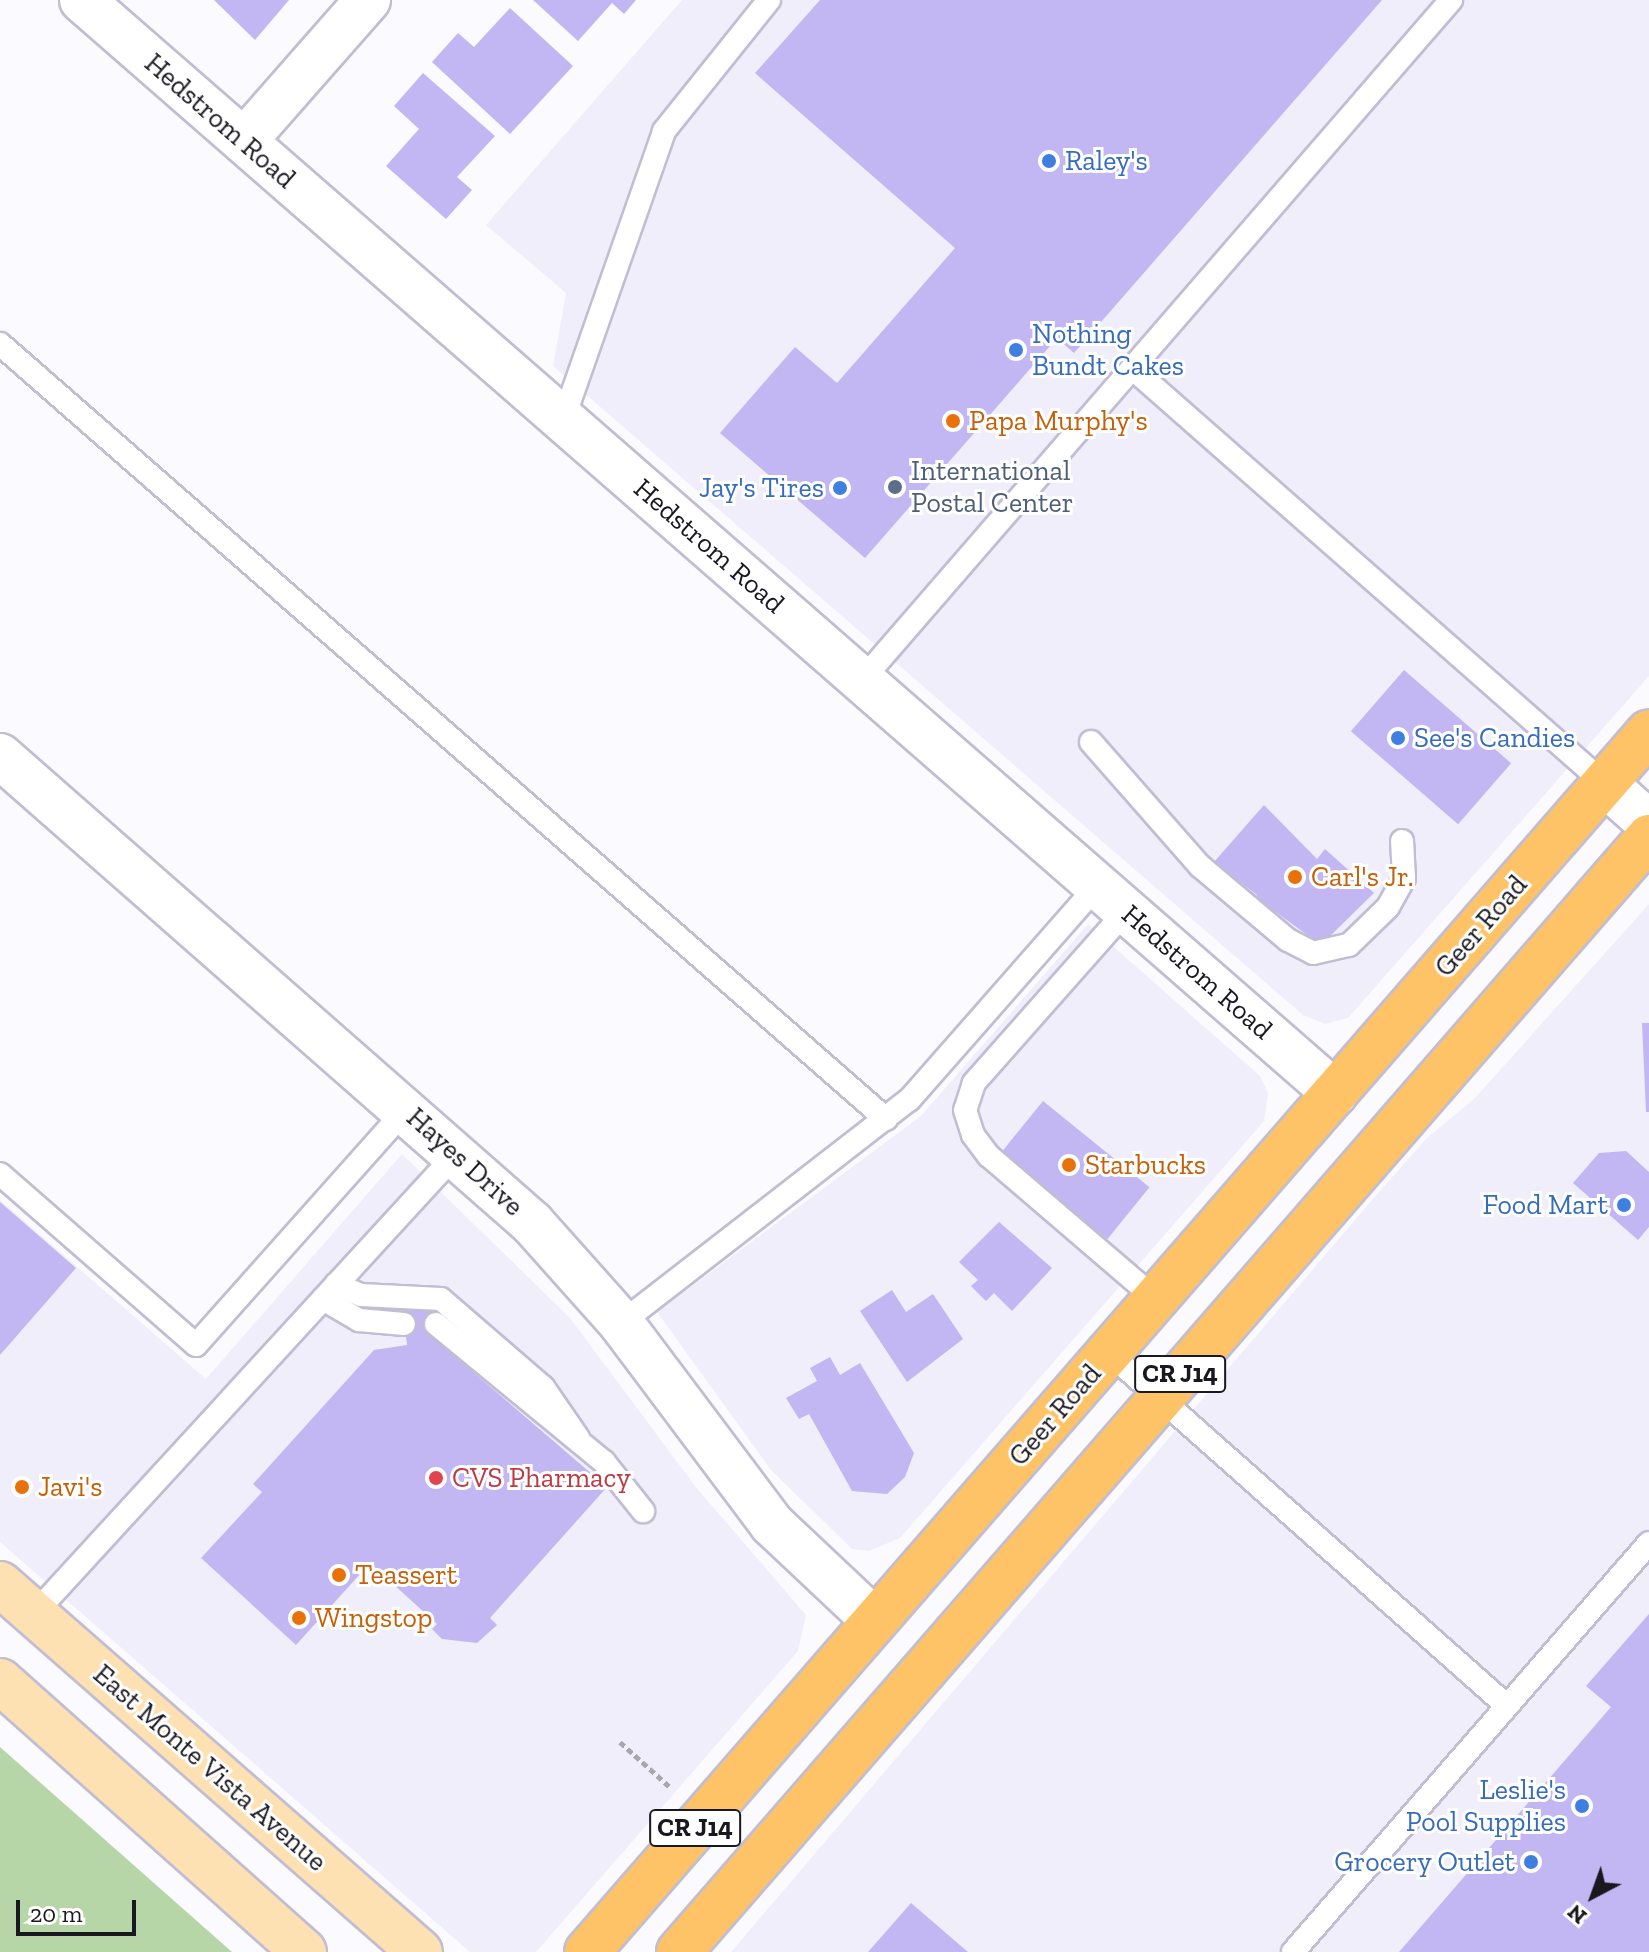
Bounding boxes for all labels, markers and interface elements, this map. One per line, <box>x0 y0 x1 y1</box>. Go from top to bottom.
street label: Hedstrom Road <box>138 46 302 196</box>
place label: Raley's <box>1065 144 1148 178</box>
marker: Raley's <box>1040 152 1058 170</box>
place label: Nothing Bundt Cakes <box>1032 317 1184 383</box>
marker: Nothing Bundt Cakes <box>1007 341 1025 359</box>
place label: Papa Murphy's <box>969 404 1148 438</box>
marker: Papa Murphy's <box>944 412 962 430</box>
place label: International Postal Center <box>911 454 1073 520</box>
street label: Hedstrom Road <box>627 471 791 621</box>
place label: Jay's Tires <box>698 471 824 505</box>
marker: International Postal Center <box>886 478 904 496</box>
marker: Jay's Tires <box>831 479 849 497</box>
place label: See's Candies <box>1414 721 1575 755</box>
marker: See's Candies <box>1389 729 1407 747</box>
place label: Carl's Jr. <box>1311 860 1414 894</box>
marker: Carl's Jr. <box>1286 868 1304 886</box>
street label: Geer Road <box>1428 868 1534 984</box>
street label: Hedstrom Road <box>1115 897 1279 1047</box>
street label: Hayes Drive <box>400 1101 530 1223</box>
place label: Starbucks <box>1085 1148 1206 1182</box>
marker: Starbucks <box>1060 1156 1078 1174</box>
place label: Food Mart <box>1482 1188 1608 1222</box>
marker: Food Mart <box>1615 1196 1633 1214</box>
road number: CR J14 <box>1132 1352 1228 1396</box>
street label: Geer Road <box>1002 1357 1108 1473</box>
place label: CVS Pharmacy <box>452 1461 631 1495</box>
marker: CVS Pharmacy <box>427 1469 445 1487</box>
place label: Javi's <box>38 1470 102 1504</box>
marker: Javi's <box>13 1478 31 1496</box>
place label: Teassert <box>355 1558 457 1592</box>
marker: Teassert <box>330 1566 348 1584</box>
place label: Wingstop <box>315 1601 432 1635</box>
marker: Wingstop <box>290 1609 308 1627</box>
street label: East Monte Vista Avenue <box>86 1657 334 1879</box>
place label: Leslie's Pool Supplies <box>1406 1773 1566 1839</box>
marker: Leslie's Pool Supplies <box>1573 1797 1591 1815</box>
road number: CR J14 <box>647 1806 743 1850</box>
place label: Grocery Outlet <box>1334 1845 1515 1879</box>
marker: Grocery Outlet <box>1522 1853 1540 1871</box>
north arrow <box>1553 1856 1633 1936</box>
scale bar <box>20 1884 140 1934</box>
text: 20 m <box>30 1899 82 1928</box>
text: N <box>1562 1899 1592 1930</box>

